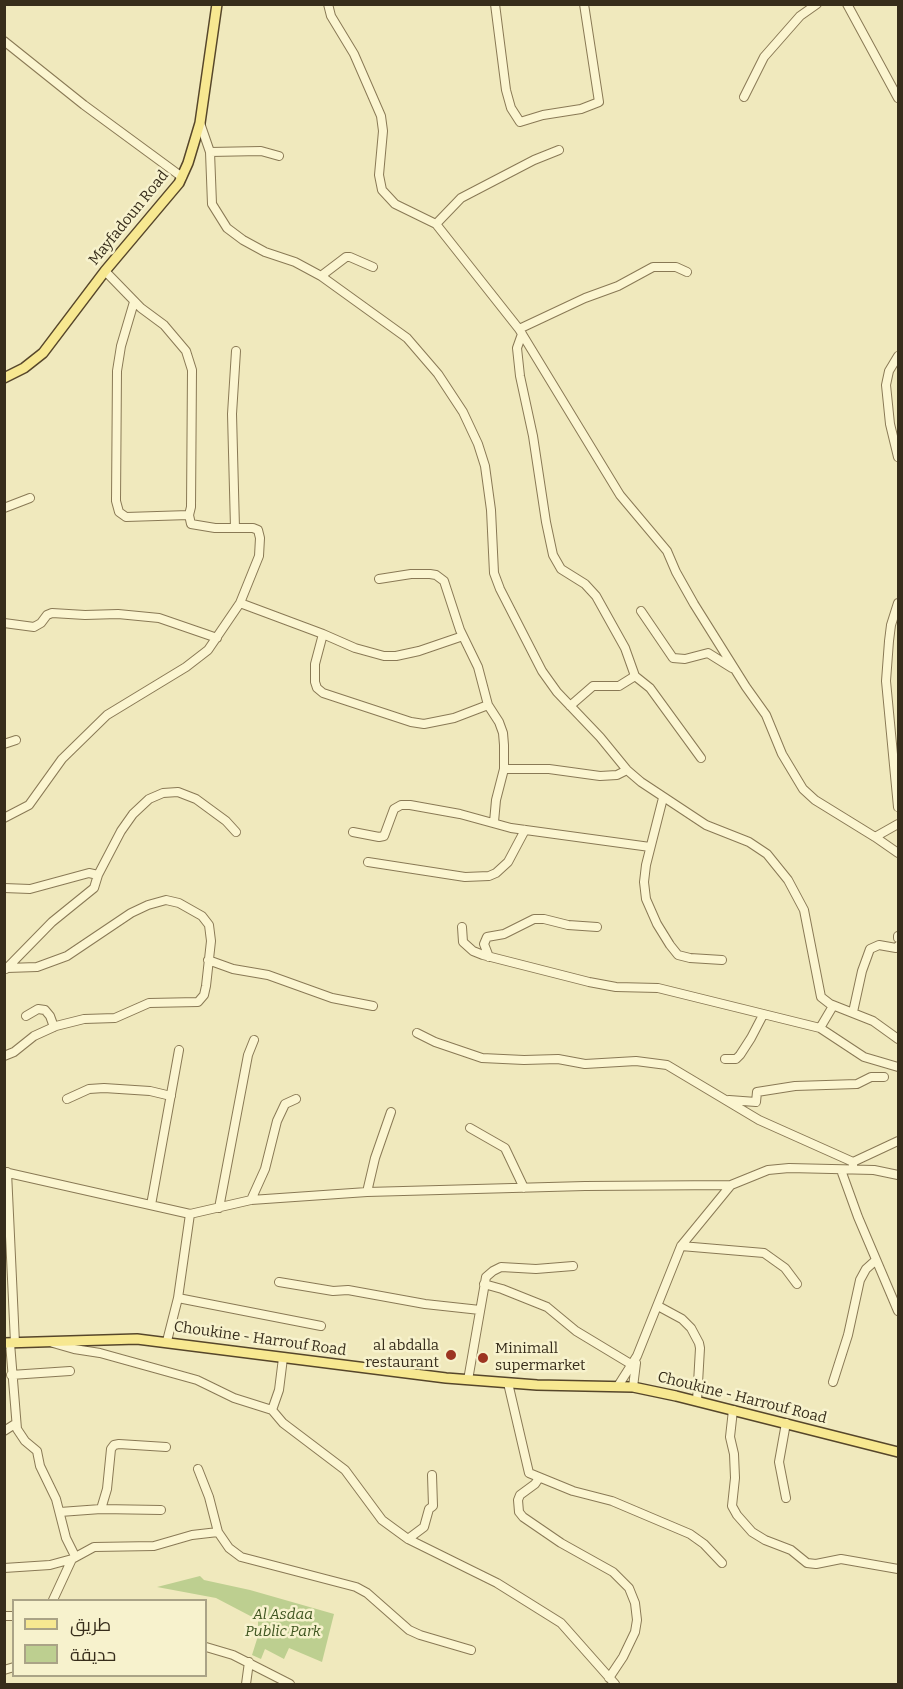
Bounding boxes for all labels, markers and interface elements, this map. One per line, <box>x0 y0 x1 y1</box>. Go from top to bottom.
street label: Mayfadoun Road <box>85 167 173 269</box>
street label: Choukine - Harrouf Road <box>173 1318 347 1360</box>
place label: al abdalla restaurant <box>365 1337 439 1372</box>
place label: Minimall supermarket <box>495 1340 586 1375</box>
marker: al abdalla restaurant <box>444 1348 458 1362</box>
marker: Minimall supermarket <box>476 1351 490 1365</box>
street label: Choukine - Harrouf Road <box>655 1368 829 1428</box>
legend <box>12 1599 207 1677</box>
park label: Al Asdaa Public Park <box>245 1606 321 1641</box>
text: طريق <box>70 1614 111 1636</box>
text: حديقة <box>70 1644 116 1666</box>

